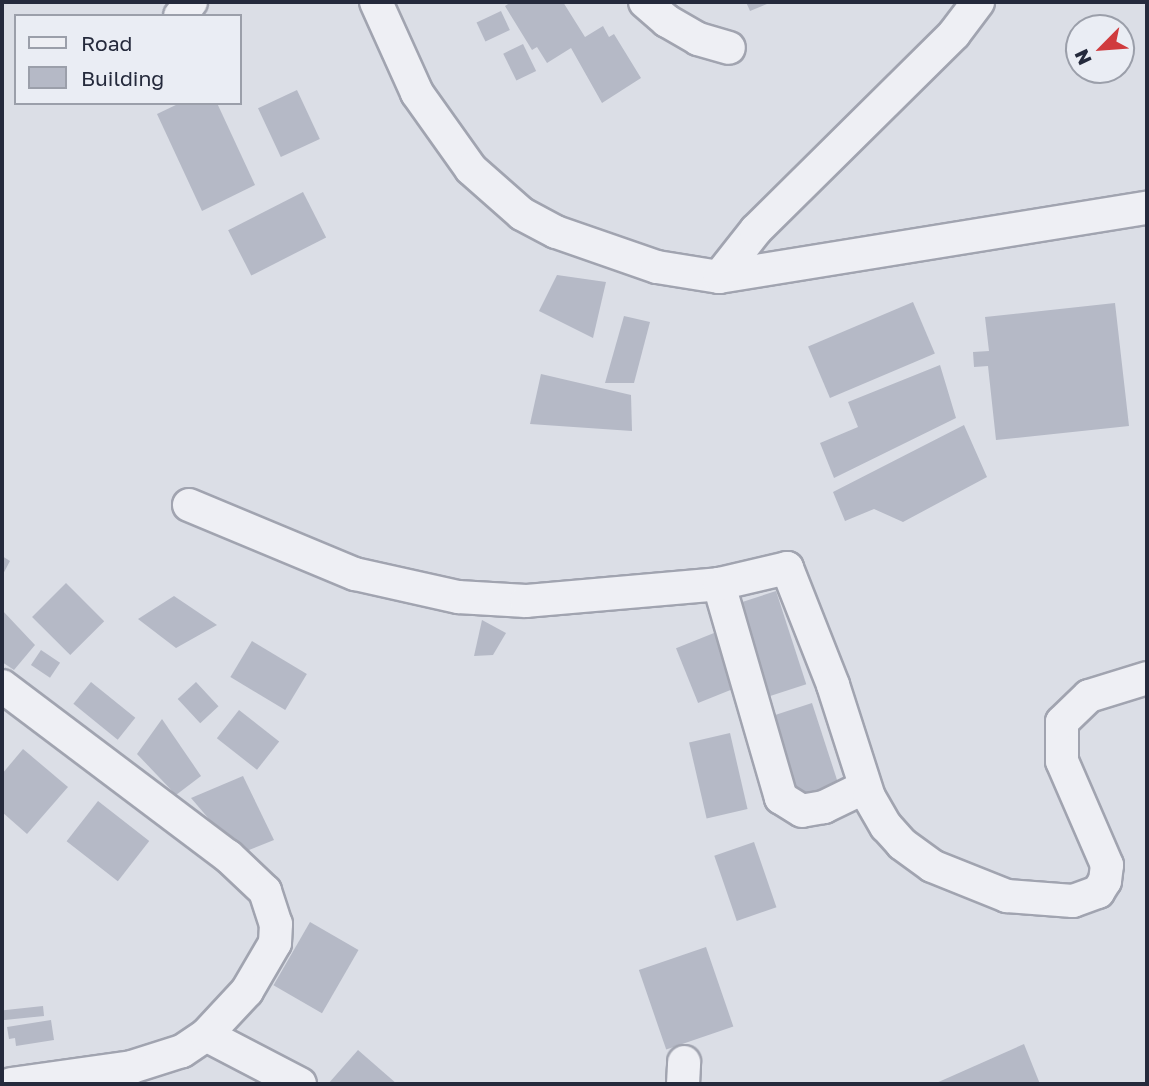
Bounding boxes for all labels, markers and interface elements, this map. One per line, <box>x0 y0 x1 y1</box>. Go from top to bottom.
legend <box>14 14 242 105</box>
north arrow <box>1065 14 1135 84</box>
text: Road <box>81 30 132 56</box>
text: N <box>1069 46 1096 69</box>
text: Building <box>81 65 164 91</box>

